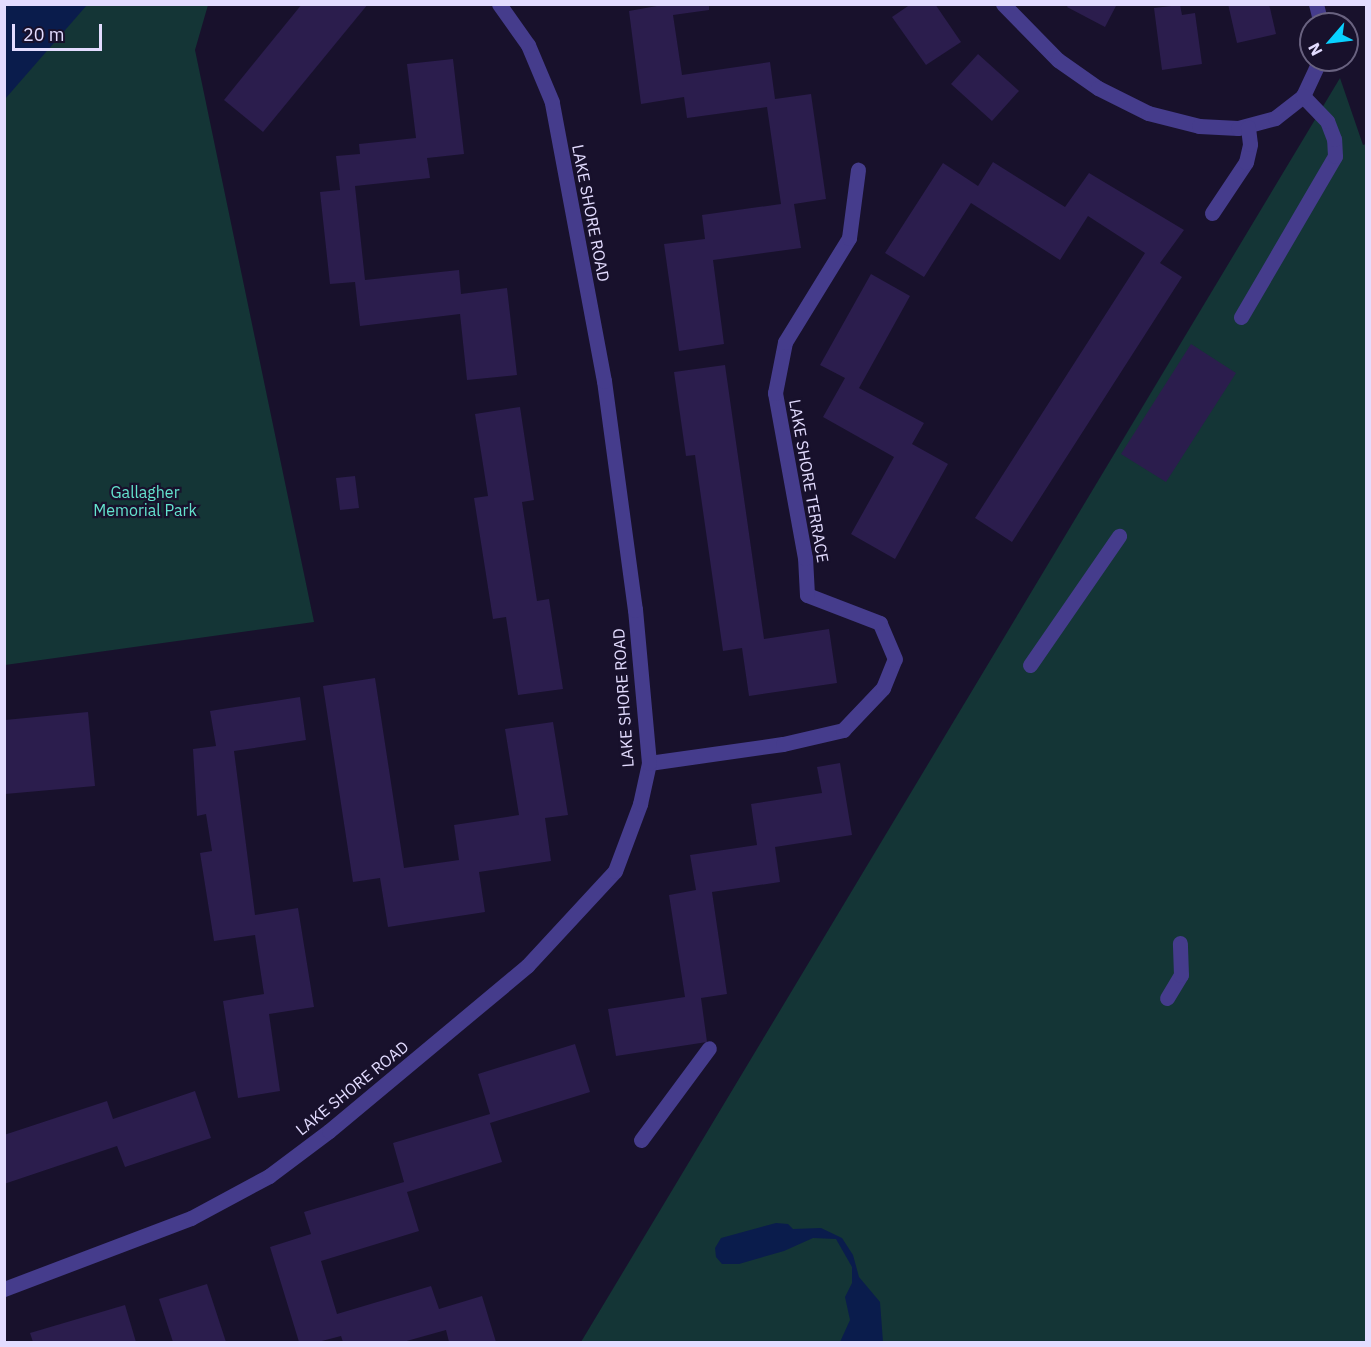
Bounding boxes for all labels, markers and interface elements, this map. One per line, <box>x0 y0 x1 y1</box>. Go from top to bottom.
scale bar <box>15 12 105 50</box>
north arrow <box>1299 12 1359 72</box>
text: 20 m <box>23 23 65 46</box>
text: N <box>1303 40 1326 59</box>
street label: LAKE SHORE ROAD <box>568 143 614 283</box>
street label: LAKE SHORE TERRACE <box>785 398 833 564</box>
park label: Gallagher Memorial Park <box>93 482 197 520</box>
street label: LAKE SHORE ROAD <box>609 628 637 768</box>
street label: LAKE SHORE ROAD <box>292 1037 412 1139</box>

